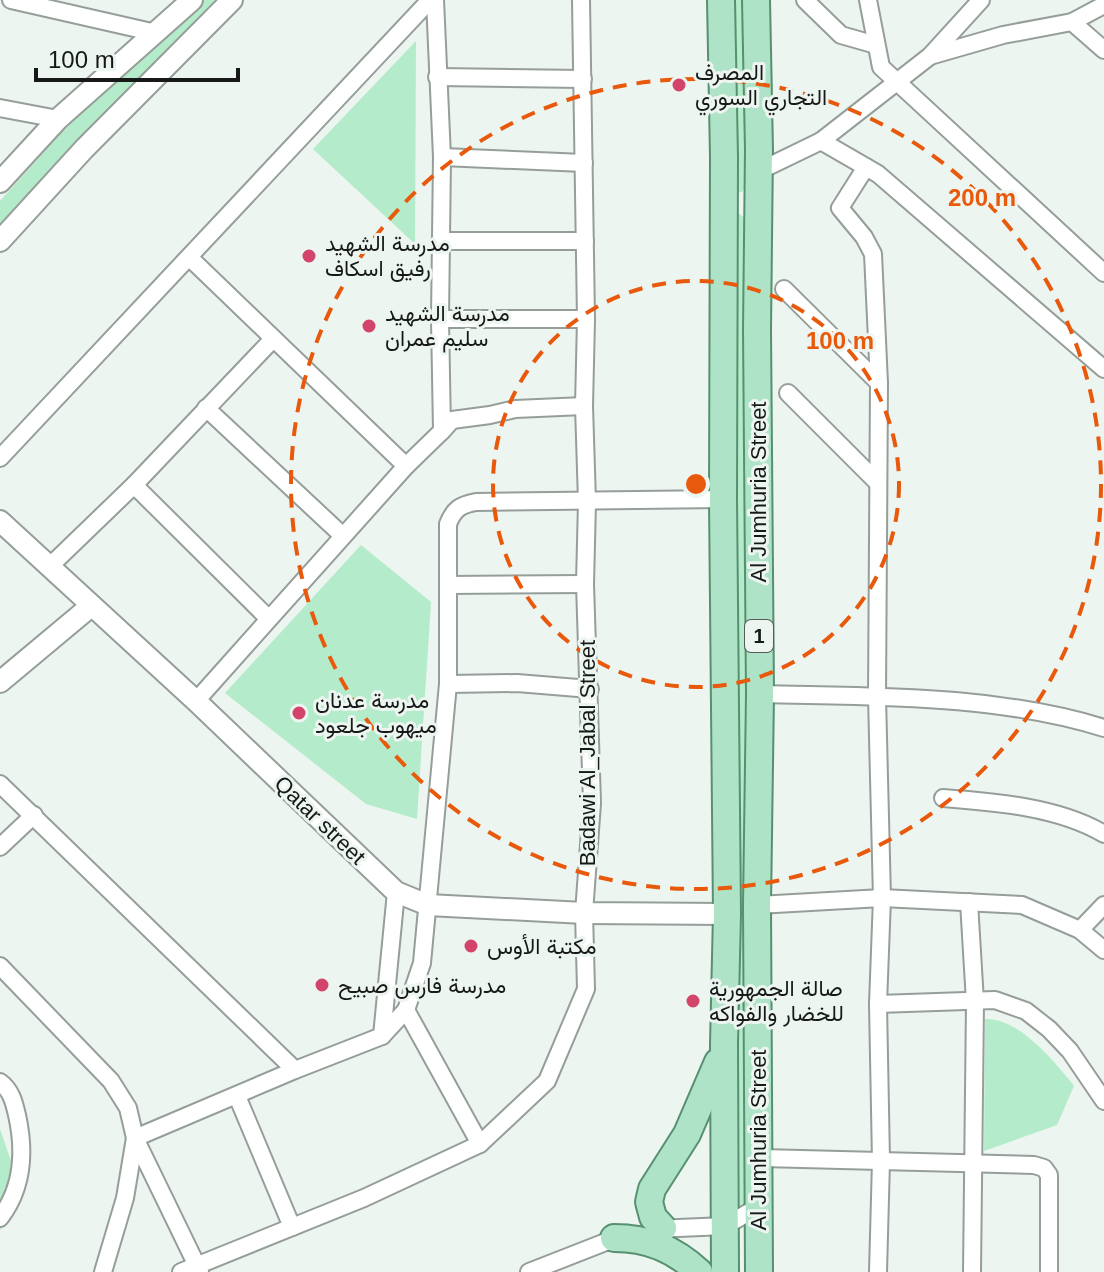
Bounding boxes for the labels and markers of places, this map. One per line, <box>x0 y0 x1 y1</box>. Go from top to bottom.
place label: المصرف التجاري السوري <box>695 60 827 116</box>
marker: المصرف التجاري السوري <box>670 76 688 94</box>
place label: مدرسة الشهيد رفيق اسكاف <box>325 231 450 282</box>
marker: مدرسة الشهيد رفيق اسكاف <box>300 247 318 265</box>
place label: مدرسة الشهيد سليم عمران <box>385 301 510 353</box>
marker: مدرسة الشهيد سليم عمران <box>360 317 378 335</box>
centre of rings <box>682 470 710 498</box>
place label: مدرسة عدنان ميهوب جلعود <box>315 688 437 739</box>
marker: مدرسة عدنان ميهوب جلعود <box>290 704 308 722</box>
place label: مكتبة الأوس <box>487 934 596 960</box>
marker: مكتبة الأوس <box>462 937 480 955</box>
place label: مدرسة فارس صبيح <box>338 973 506 1000</box>
marker: مدرسة فارس صبيح <box>313 976 331 994</box>
place label: صالة الجمهورية للخضار والفواكه <box>709 976 844 1027</box>
marker: صالة الجمهورية للخضار والفواكه <box>684 992 702 1010</box>

